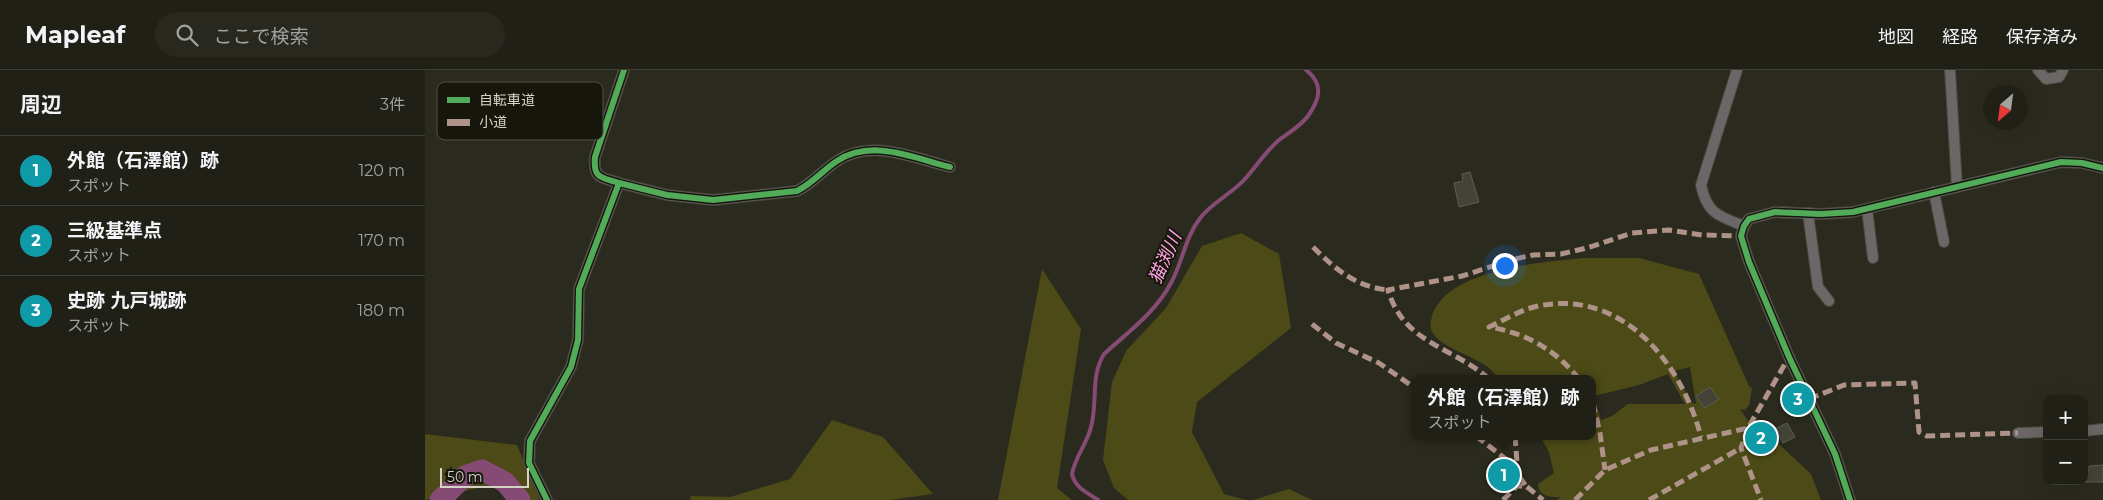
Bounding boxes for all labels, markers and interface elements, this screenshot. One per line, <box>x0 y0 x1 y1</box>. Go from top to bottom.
search box <box>155 12 505 57</box>
text: Mapleaf <box>25 20 125 49</box>
icon: search <box>173 21 201 49</box>
text: ここで検索 <box>213 25 308 48</box>
text: 地図 <box>1878 26 1914 48</box>
text: 経路 <box>1942 26 1978 48</box>
text: 保存済み <box>2006 26 2078 48</box>
legend <box>437 82 603 140</box>
north arrow <box>1983 85 2028 130</box>
text: 自転車道 <box>479 91 535 109</box>
text: 周辺 <box>20 92 62 117</box>
text: 3件 <box>380 95 405 114</box>
text: 小道 <box>479 113 507 131</box>
text: 外館（石澤館）跡 <box>67 149 219 172</box>
text: 1 <box>33 161 39 180</box>
text: 120 m <box>358 161 405 180</box>
text: スポット <box>67 176 131 195</box>
text: 三級基準点 <box>67 219 162 242</box>
water label: 猫渕川 <box>1144 227 1187 287</box>
text: 2 <box>31 231 41 250</box>
text: 170 m <box>358 231 405 250</box>
text: スポット <box>67 246 131 265</box>
your location <box>1492 253 1518 279</box>
text: 史跡 九戸城跡 <box>67 289 186 312</box>
text: 3 <box>31 301 41 320</box>
text: 180 m <box>357 301 405 320</box>
text: スポット <box>67 316 131 335</box>
popup <box>1411 375 1596 440</box>
pin: 3 <box>1782 380 1814 418</box>
text: 外館（石澤館）跡 <box>1427 386 1580 409</box>
map controls <box>2043 395 2088 485</box>
button: + <box>2043 395 2088 440</box>
text: スポット <box>1427 413 1492 432</box>
pin: 2 <box>1745 419 1777 457</box>
button: − <box>2043 440 2088 485</box>
pin: 1 <box>1488 456 1520 494</box>
scale bar <box>440 465 529 488</box>
text: 50 m <box>447 468 483 486</box>

